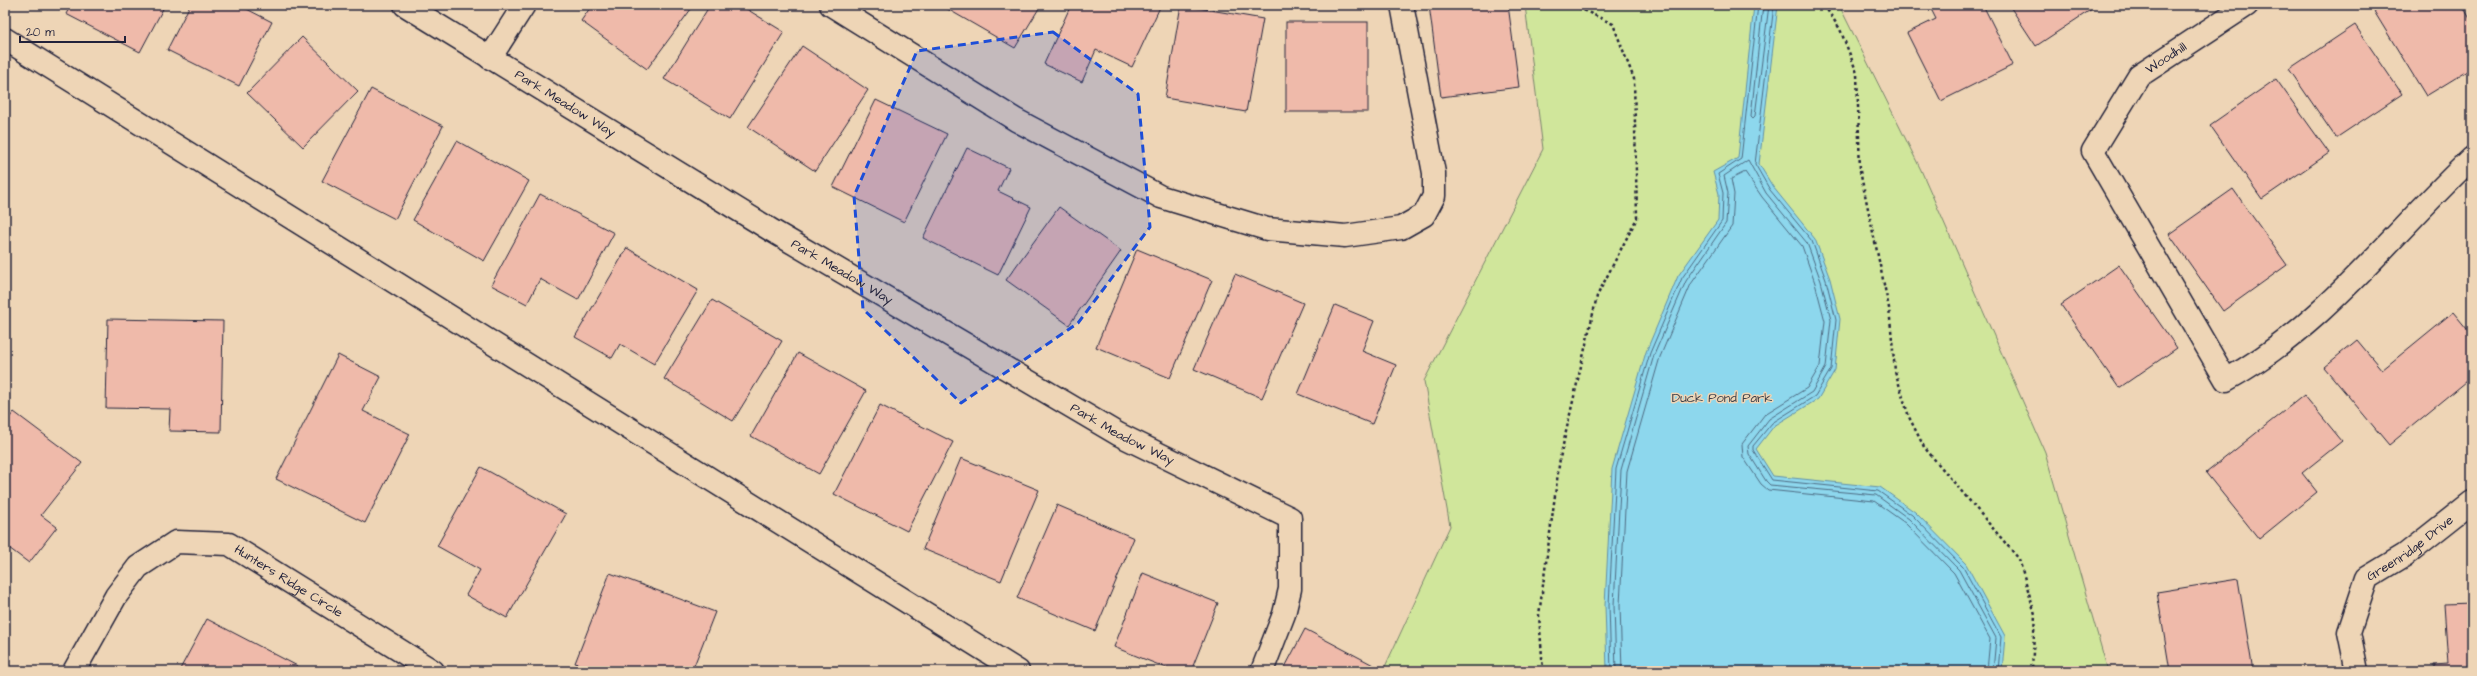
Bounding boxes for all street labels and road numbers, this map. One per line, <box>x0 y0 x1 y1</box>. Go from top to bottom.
street label: Woodhill <box>2142 38 2190 78</box>
street label: Park Meadow Way <box>511 66 619 142</box>
street label: Park Meadow Way <box>788 235 896 310</box>
street label: Park Meadow Way <box>1067 399 1177 470</box>
street label: Greenridge Drive <box>2363 511 2457 585</box>
street label: Hunters Ridge Circle <box>231 540 346 622</box>

